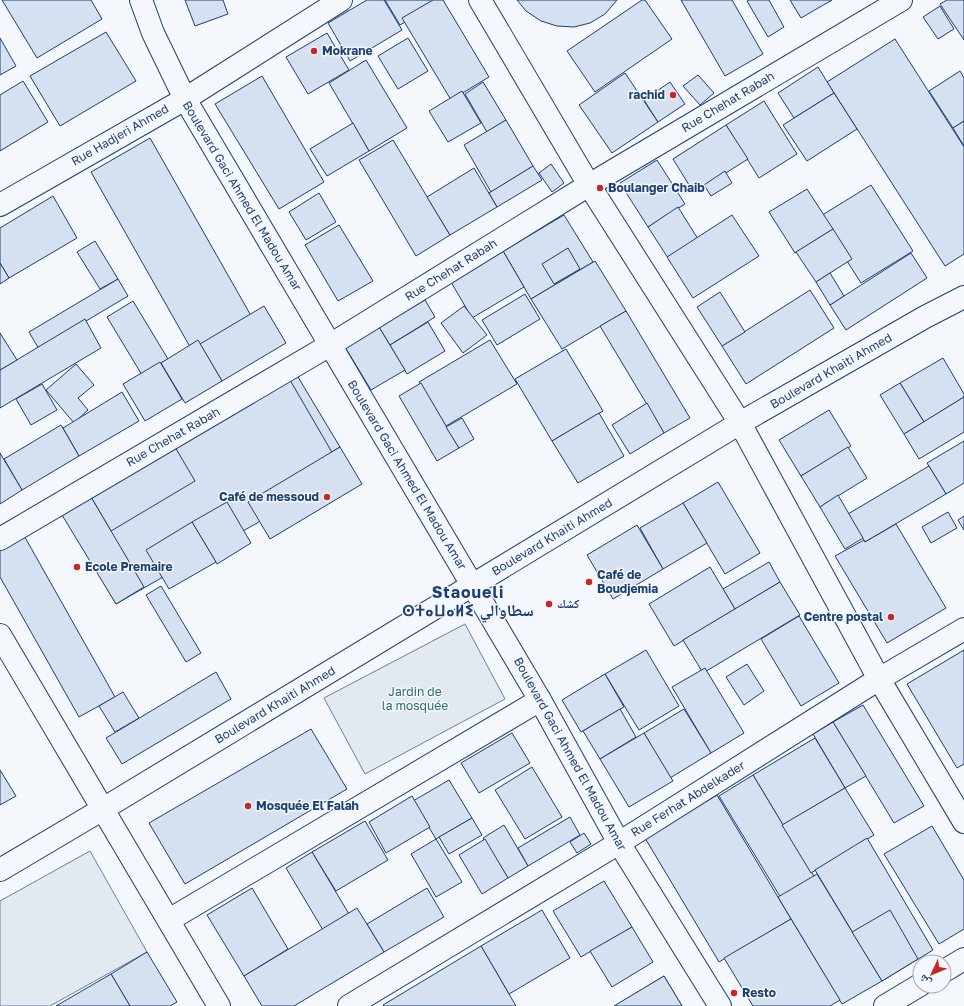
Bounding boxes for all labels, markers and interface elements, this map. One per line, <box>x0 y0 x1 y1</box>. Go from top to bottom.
place label: Mokrane <box>322 43 373 58</box>
marker: Mokrane <box>309 46 319 56</box>
street label: Rue Chehat Rabah <box>679 68 777 135</box>
place label: rachid <box>629 87 665 102</box>
marker: rachid <box>668 90 678 100</box>
street label: Boulevard Gaci Ahmed El Madou Amar <box>180 98 305 294</box>
street label: Rue Hadjeri Ahmed <box>68 101 171 169</box>
place label: Boulanger Chaib <box>608 180 705 195</box>
marker: Boulanger Chaib <box>595 183 605 193</box>
street label: Rue Chehat Rabah <box>402 235 500 304</box>
street label: Boulevard Khaiti Ahmed <box>767 330 894 412</box>
street label: Boulevard Gaci Ahmed El Madou Amar <box>345 377 470 573</box>
street label: Rue Chehat Rabah <box>123 404 222 470</box>
place label: Café de messoud <box>219 489 319 504</box>
marker: Café de messoud <box>322 492 332 502</box>
street label: Boulevard Khaiti Ahmed <box>489 495 615 579</box>
place label: Ecole Premaire <box>85 559 173 574</box>
marker: Ecole Premaire <box>72 562 82 572</box>
place label: Café de Boudjemia <box>597 567 658 596</box>
marker: Café de Boudjemia <box>584 577 594 587</box>
district label: Staoueli ⵙⵜⴰⵡⴰⵍⵉ سطاوالي <box>402 582 534 623</box>
place label: كشك <box>557 596 580 611</box>
marker: كشك <box>544 599 554 609</box>
place label: Centre postal <box>804 609 883 624</box>
marker: Centre postal <box>886 612 896 622</box>
street label: Boulevard Gaci Ahmed El Madou Amar <box>511 655 630 853</box>
street label: Boulevard Khaiti Ahmed <box>212 663 338 747</box>
park label: Jardin de la mosquée <box>382 684 448 713</box>
street label: Rue Ferhat Abdelkader <box>628 757 748 840</box>
place label: Mosquée El Falah <box>256 798 359 813</box>
marker: Mosquée El Falah <box>243 801 253 811</box>
north arrow <box>912 954 952 994</box>
text: ش <box>915 971 935 990</box>
place label: Resto <box>742 985 776 1000</box>
marker: Resto <box>729 988 739 998</box>

